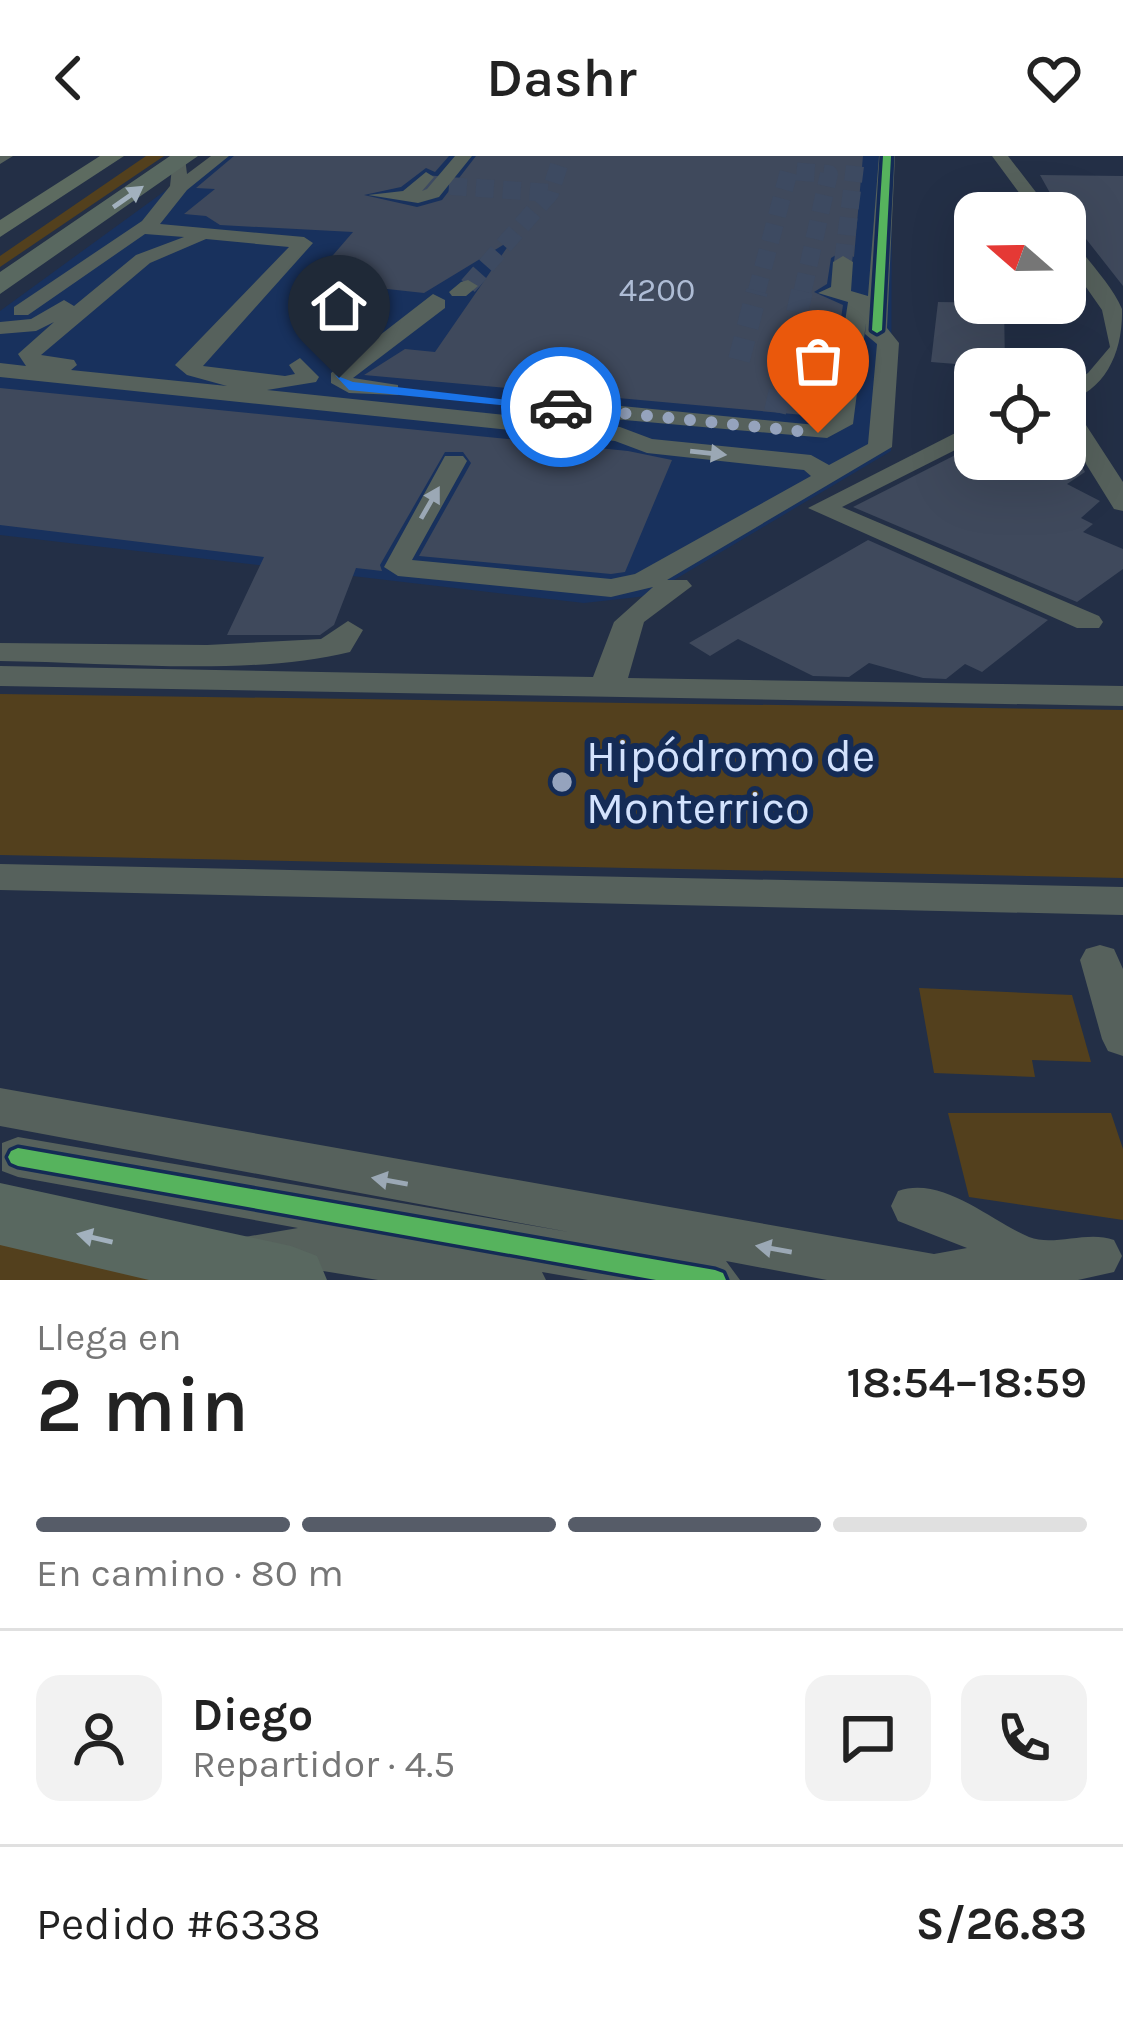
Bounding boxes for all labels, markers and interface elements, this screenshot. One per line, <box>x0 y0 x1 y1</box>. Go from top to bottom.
icon: back <box>36 45 102 111</box>
icon: heart <box>1021 45 1087 111</box>
text: Dashr <box>486 46 637 110</box>
one-way arrow <box>111 186 144 209</box>
north arrow <box>954 192 1086 324</box>
map controls <box>954 192 1086 480</box>
pin <box>288 255 390 378</box>
house number: 4200 <box>619 271 695 309</box>
icon: home <box>306 273 372 339</box>
pin <box>767 310 869 433</box>
icon: bag <box>785 328 851 394</box>
courier <box>501 347 621 467</box>
button: locate <box>954 348 1086 480</box>
icon: car <box>528 374 594 440</box>
one-way arrow <box>690 444 727 463</box>
one-way arrow <box>419 486 440 519</box>
place label: Hipódromo de Monterrico <box>586 730 875 834</box>
marker: Hipódromo de Monterrico <box>549 769 575 795</box>
one-way arrow <box>371 1172 408 1191</box>
one-way arrow <box>76 1228 113 1247</box>
one-way arrow <box>755 1239 792 1258</box>
text: Llega en <box>36 1314 182 1360</box>
text: 18:54–18:59 <box>847 1356 1087 1408</box>
text: 2 min <box>36 1359 249 1451</box>
text: En camino · 80 m <box>36 1550 344 1596</box>
button: person <box>36 1675 162 1801</box>
button: chat <box>805 1675 931 1801</box>
button: phone <box>961 1675 1087 1801</box>
text: Diego <box>192 1689 313 1741</box>
text: Repartidor · 4.5 <box>192 1741 455 1787</box>
text: Pedido #6338 <box>36 1898 321 1950</box>
text: S/26.83 <box>916 1898 1087 1950</box>

